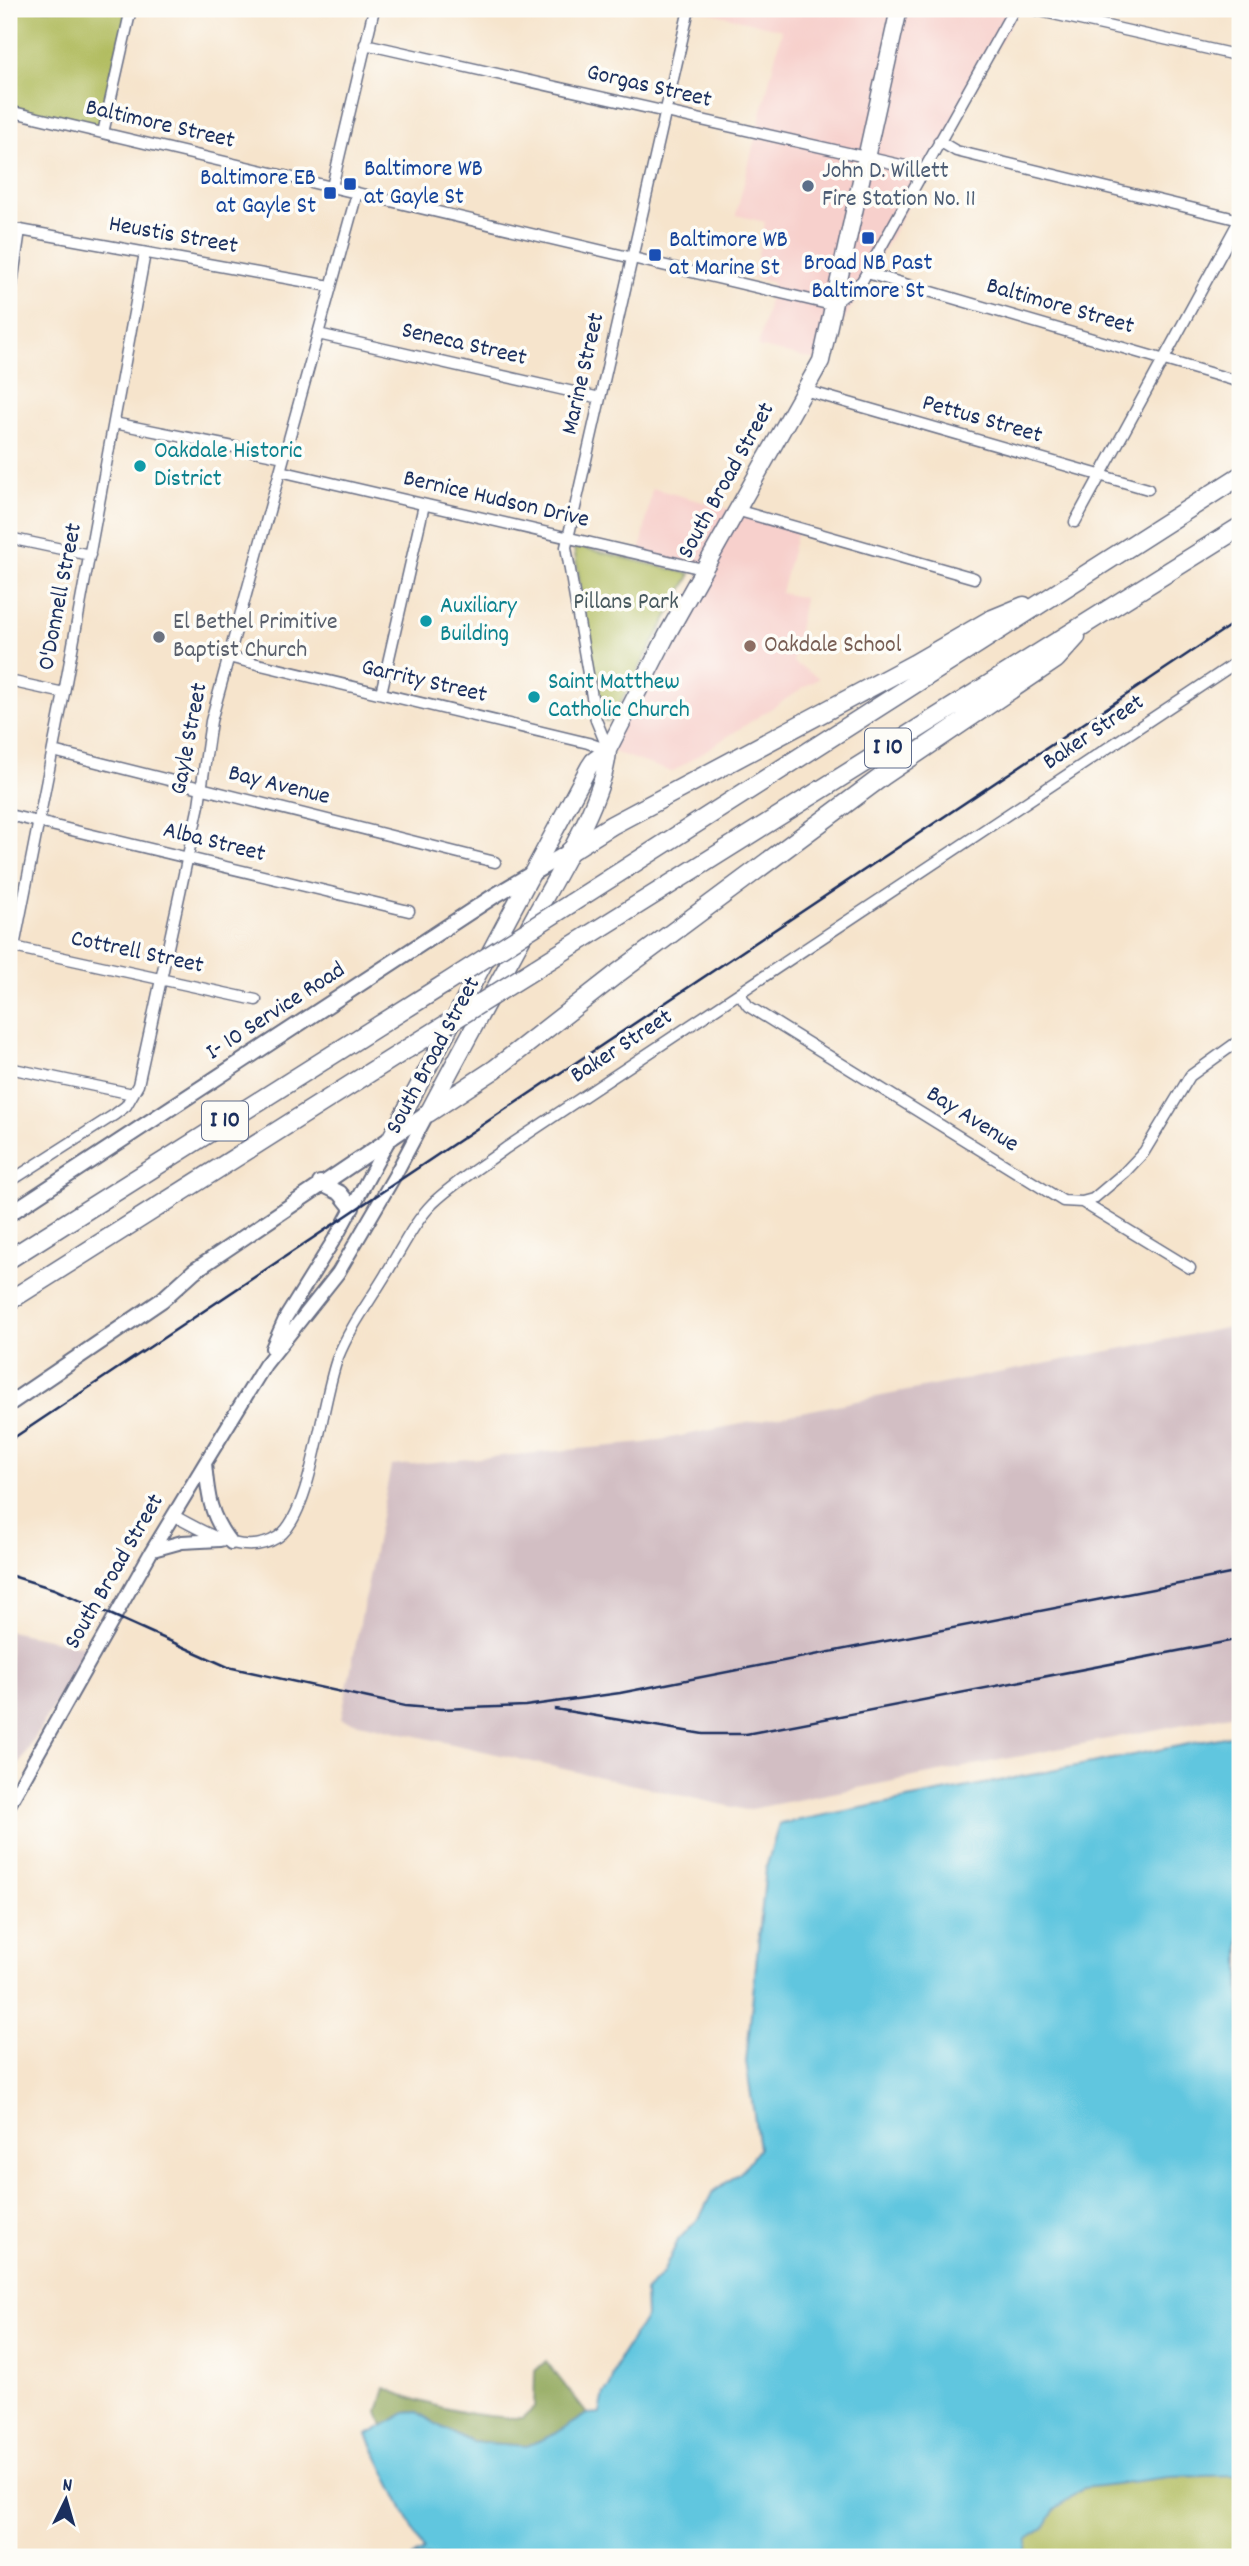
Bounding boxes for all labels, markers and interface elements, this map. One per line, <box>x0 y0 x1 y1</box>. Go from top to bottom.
street label: Gorgas Street <box>583 56 715 118</box>
street label: Baltimore Street <box>82 91 238 159</box>
place label: Baltimore WB at Gayle St <box>364 153 483 215</box>
place label: John D. Willett Fire Station No. 11 <box>822 155 976 217</box>
place label: Baltimore EB at Gayle St <box>200 162 316 224</box>
marker: Baltimore WB at Gayle St <box>342 176 358 192</box>
marker: John D. Willett Fire Station No. 11 <box>800 178 816 194</box>
marker: Baltimore EB at Gayle St <box>322 185 338 201</box>
street label: Heustis Street <box>106 208 240 264</box>
place label: Baltimore WB at Marine St <box>669 224 788 286</box>
marker: Broad NB Past Baltimore St <box>860 230 876 246</box>
marker: Baltimore WB at Marine St <box>647 247 663 263</box>
place label: Broad NB Past Baltimore St <box>804 247 933 309</box>
street label: Baltimore Street <box>982 270 1138 344</box>
street label: Marine Street <box>553 310 615 438</box>
street label: Seneca Street <box>398 314 530 376</box>
street label: Pettus Street <box>918 387 1046 453</box>
street label: South Broad Street <box>670 396 784 565</box>
place label: Oakdale Historic District <box>154 435 302 497</box>
marker: Oakdale Historic District <box>132 458 148 474</box>
street label: Bernice Hudson Drive <box>400 462 592 538</box>
street label: O'Donnell Street <box>30 520 92 674</box>
park label: Pillans Park <box>573 586 679 620</box>
place label: Auxiliary Building <box>440 590 518 652</box>
place label: El Bethel Primitive Baptist Church <box>173 606 338 668</box>
marker: Auxiliary Building <box>418 613 434 629</box>
marker: El Bethel Primitive Baptist Church <box>151 629 167 645</box>
place label: Oakdale School <box>764 629 902 663</box>
marker: Oakdale School <box>742 638 758 654</box>
street label: Garrity Street <box>358 651 490 713</box>
place label: Saint Matthew Catholic Church <box>548 666 690 728</box>
street label: Gayle Street <box>163 680 218 798</box>
street label: Baker Street <box>1037 686 1152 779</box>
marker: Saint Matthew Catholic Church <box>526 689 542 705</box>
road number: I 10 <box>865 728 911 768</box>
street label: Bay Avenue <box>225 757 333 815</box>
street label: Alba Street <box>159 814 269 872</box>
street label: Cottrell Street <box>67 922 207 984</box>
street label: I- 10 Service Road <box>200 954 352 1070</box>
street label: South Broad Street <box>378 971 490 1141</box>
street label: Baker Street <box>564 1001 680 1093</box>
street label: Bay Avenue <box>919 1078 1025 1162</box>
road number: I 10 <box>202 1102 248 1140</box>
street label: South Broad Street <box>57 1488 173 1656</box>
north arrow <box>32 2464 102 2534</box>
text: N <box>61 2473 73 2500</box>

